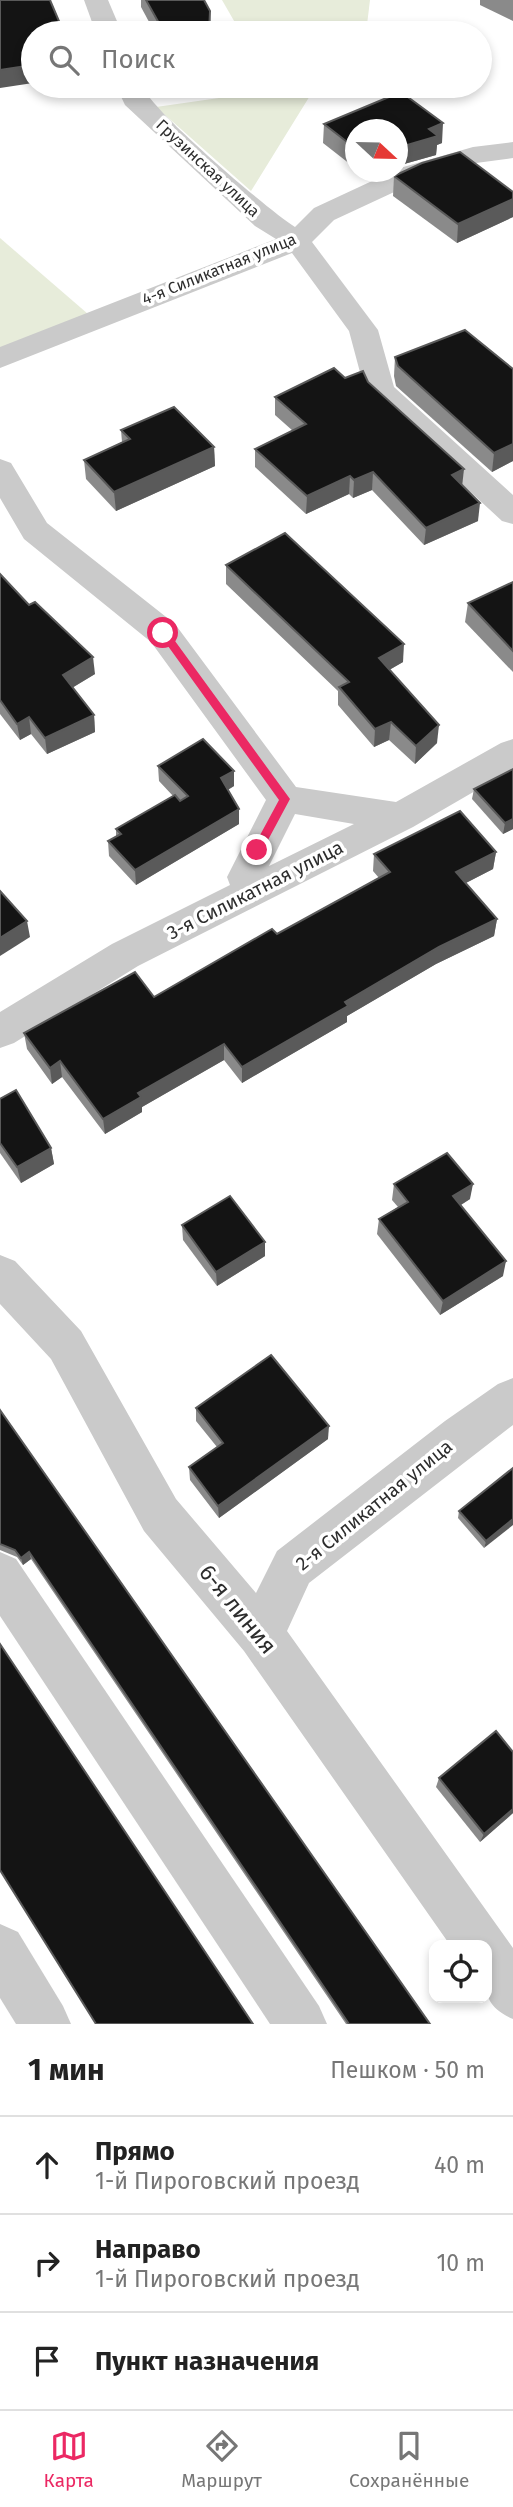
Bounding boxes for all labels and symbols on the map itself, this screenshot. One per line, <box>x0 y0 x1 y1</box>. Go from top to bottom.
street label: Грузинская улица <box>152 115 264 221</box>
north arrow <box>345 119 408 182</box>
street label: 4-я Силикатная улица <box>139 229 299 309</box>
route start <box>147 617 178 648</box>
route end <box>241 834 272 865</box>
street label: 3-я Силикатная улица <box>163 836 347 944</box>
street label: 2-я Силикатная улица <box>291 1435 457 1575</box>
street label: 6-я линия <box>193 1559 283 1659</box>

